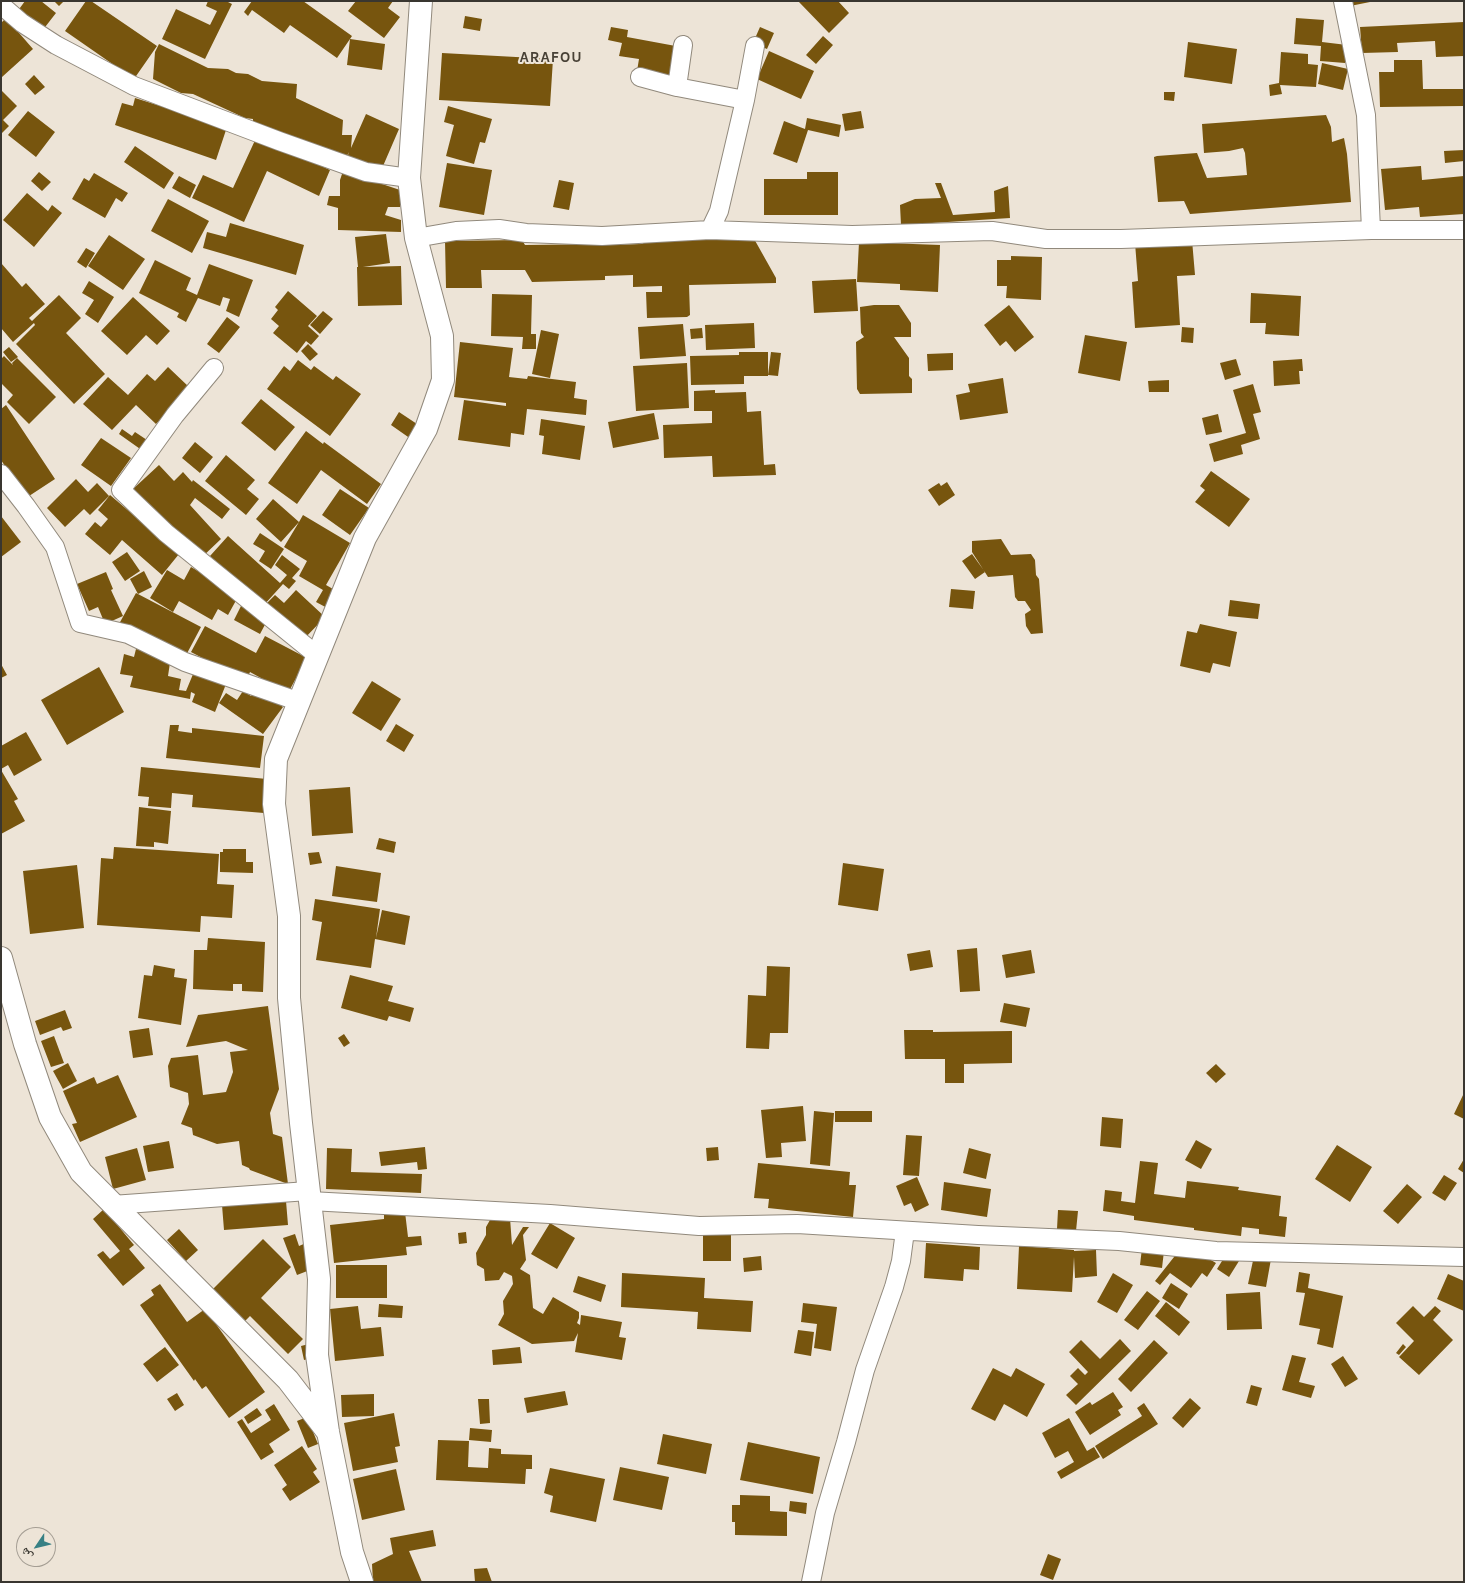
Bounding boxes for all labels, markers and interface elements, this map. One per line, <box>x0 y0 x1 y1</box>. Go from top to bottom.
district label: ARAFOU <box>519 49 583 67</box>
north arrow <box>16 1527 56 1567</box>
text: ش <box>18 1545 35 1562</box>

